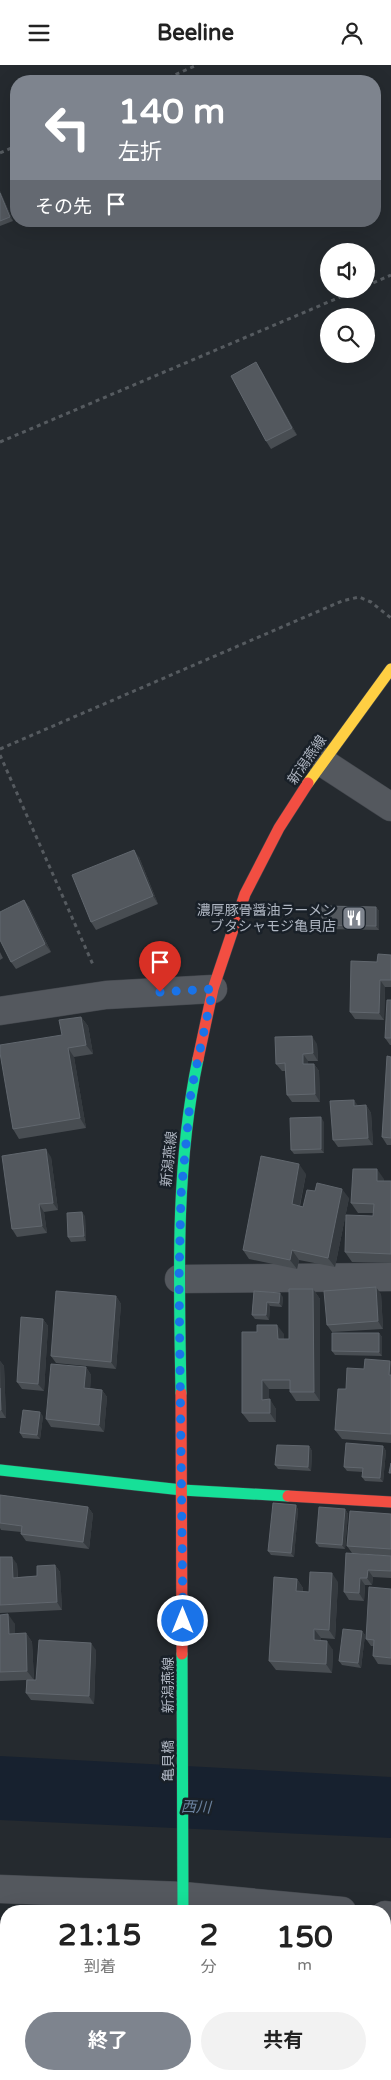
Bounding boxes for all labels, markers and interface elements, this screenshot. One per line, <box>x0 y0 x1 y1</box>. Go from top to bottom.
icon: menu <box>25 19 53 47</box>
icon: person <box>338 19 366 47</box>
text: Beeline <box>157 20 234 46</box>
text: 140 m <box>118 91 225 133</box>
icon: left <box>35 95 100 160</box>
text: 左折 <box>118 139 162 165</box>
icon: arrive <box>102 190 130 218</box>
text: その先 <box>35 196 92 218</box>
map controls <box>320 243 375 363</box>
button: sound <box>320 243 375 298</box>
button: search <box>320 308 375 363</box>
street label: 新潟燕線 <box>284 732 330 788</box>
place label: 濃厚豚骨醤油ラーメン ブタシャモジ亀貝店 <box>197 902 336 935</box>
restaurant icon: 濃厚豚骨醤油ラーメン ブタシャモジ亀貝店 <box>341 905 367 931</box>
pin <box>139 941 181 992</box>
icon: arrive <box>146 948 174 976</box>
street label: 新潟燕線 <box>158 1130 180 1188</box>
position arrow <box>156 1594 208 1646</box>
street label: 新潟燕線 <box>160 1657 177 1713</box>
street label: 亀貝橋 <box>160 1740 177 1782</box>
water label: 西川 <box>181 1797 213 1817</box>
text: 21:15 <box>58 1917 141 1954</box>
text: 2 <box>199 1917 218 1954</box>
text: 150 <box>276 1919 333 1956</box>
text: m <box>297 1955 312 1975</box>
text: 到着 <box>84 1957 116 1977</box>
text: 分 <box>201 1957 217 1977</box>
button: 終了 <box>25 2012 191 2070</box>
button: 共有 <box>201 2012 366 2070</box>

